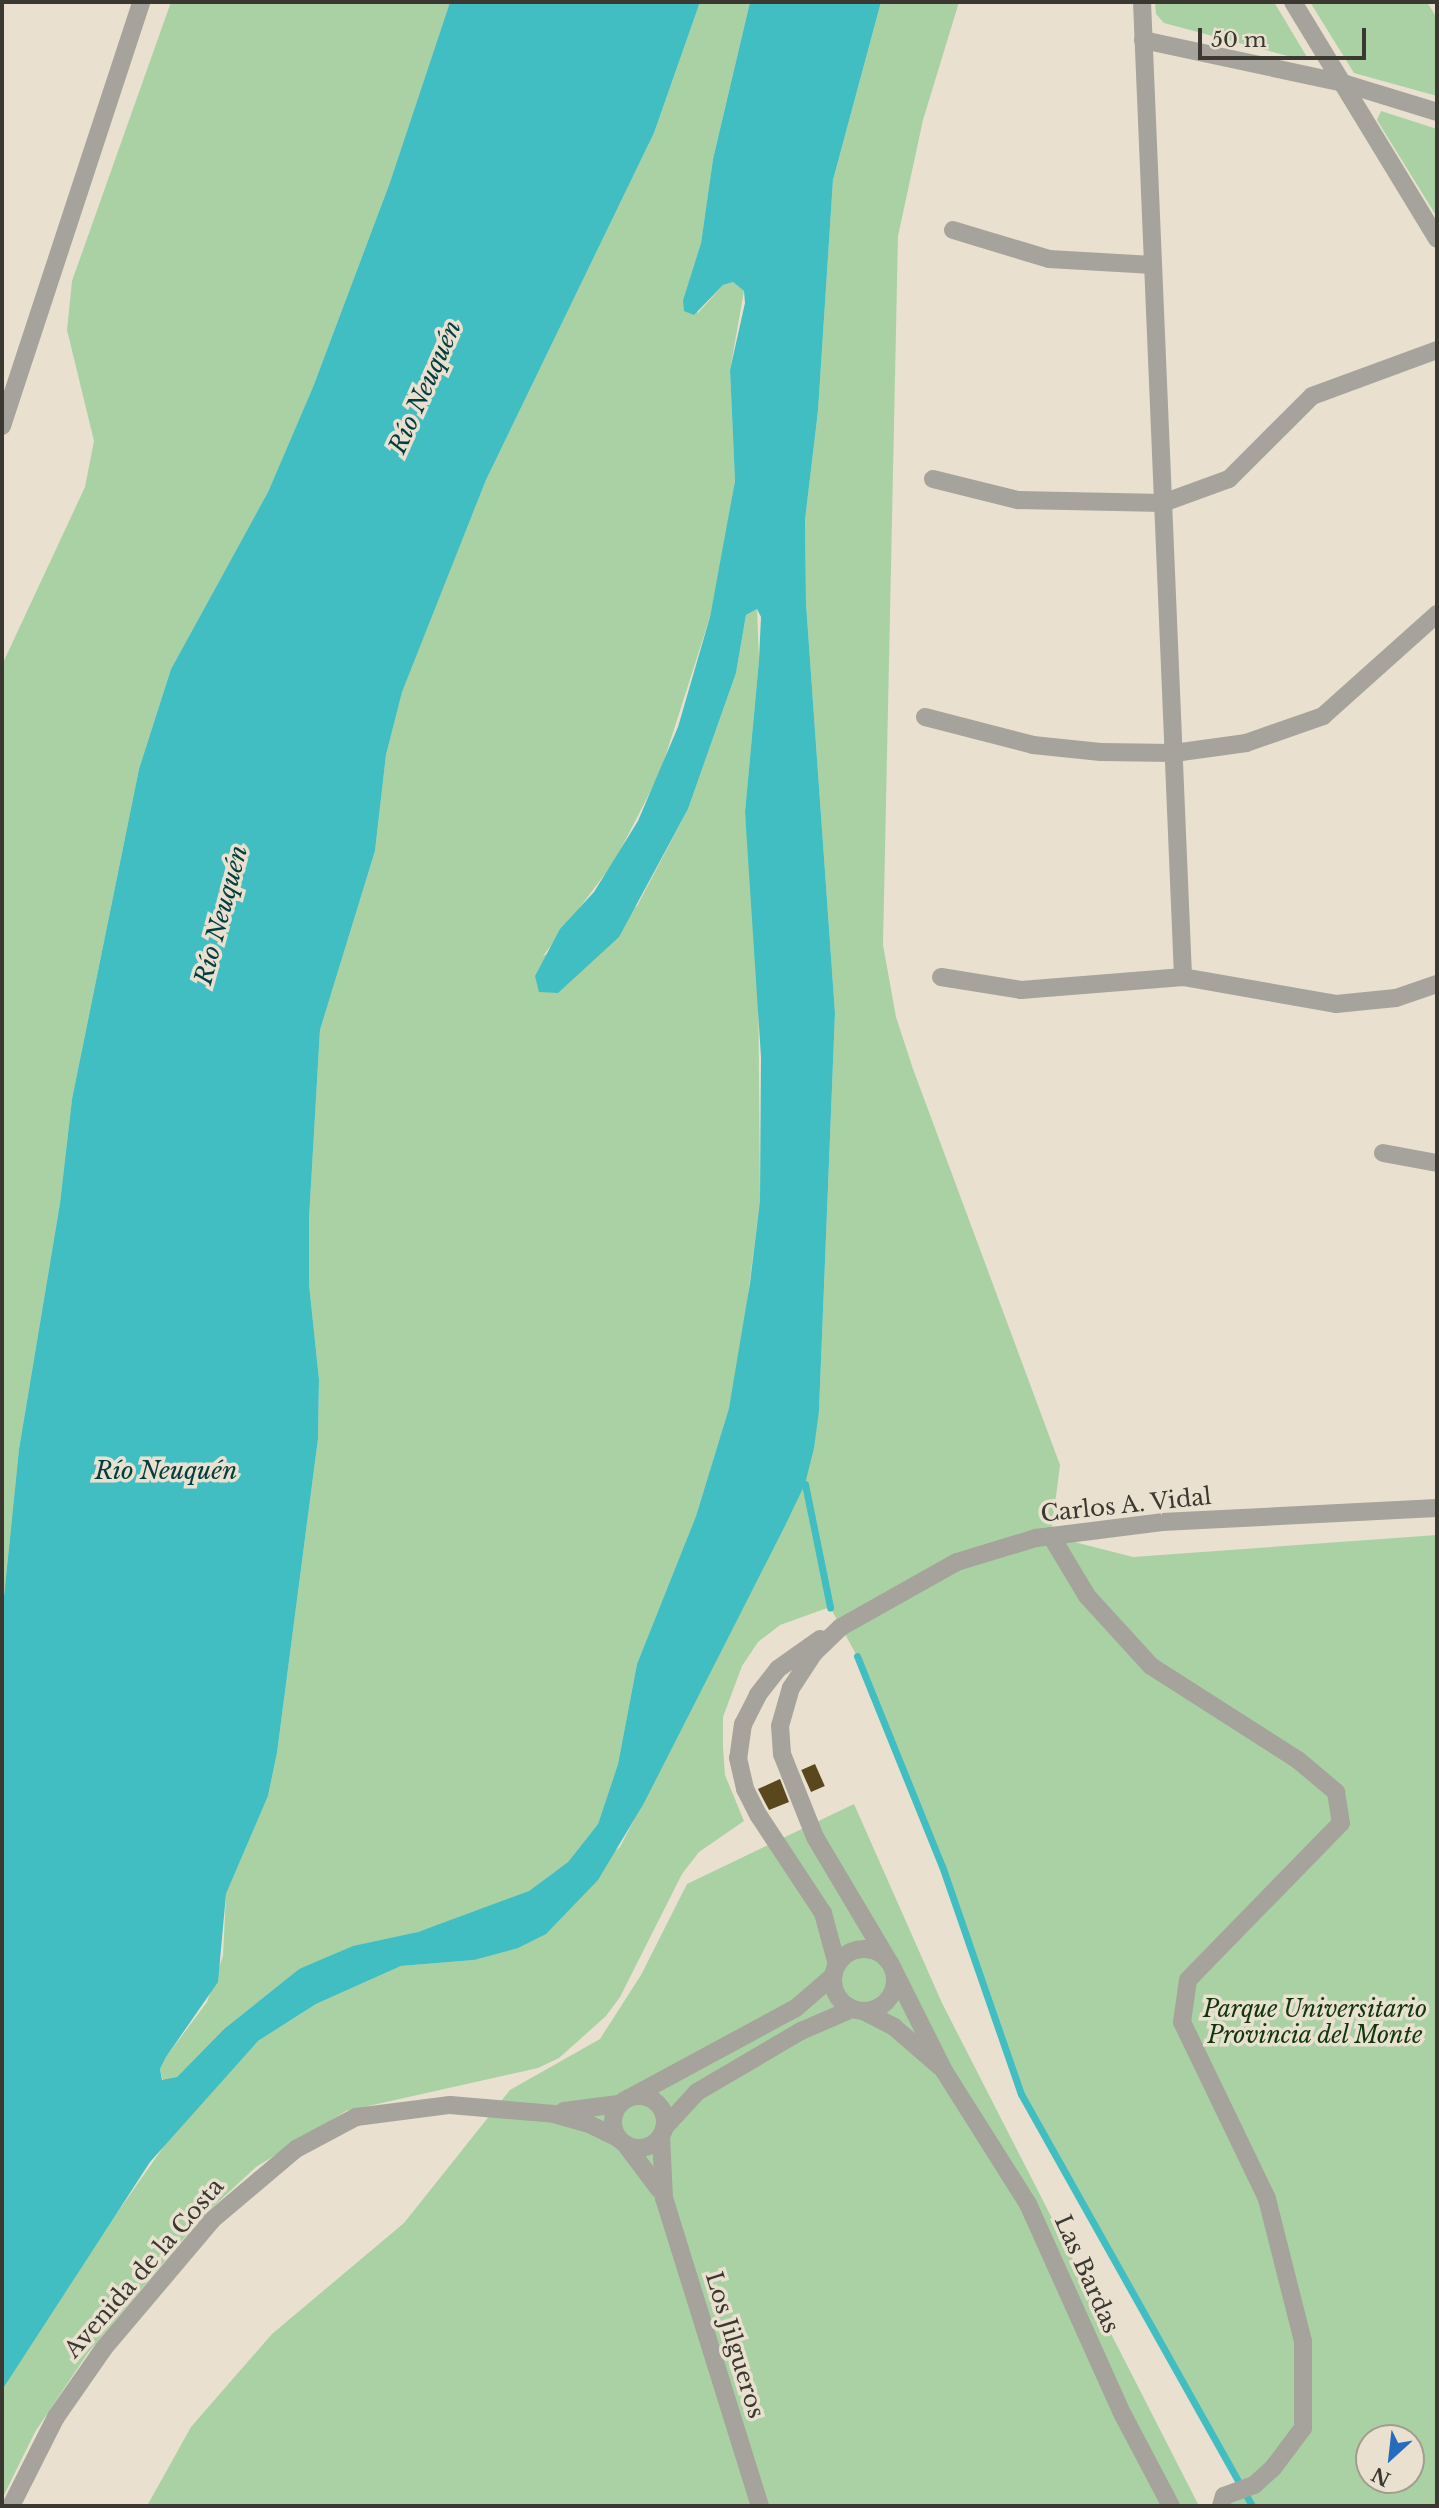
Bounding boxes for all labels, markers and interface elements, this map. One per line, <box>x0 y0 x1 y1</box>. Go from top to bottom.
scale bar <box>1201 14 1369 58</box>
text: 50 m <box>1211 27 1266 53</box>
water label: Río Neuquén <box>383 316 467 458</box>
water label: Río Neuquén <box>189 842 253 988</box>
water label: Río Neuquén <box>95 1457 237 1485</box>
street label: Carlos A. Vidal <box>1038 1482 1214 1528</box>
park label: Parque Universitario Provincia del Monte <box>1203 1995 1427 2049</box>
street label: Avenida de la Costa <box>58 2172 230 2364</box>
street label: Las Bardas <box>1049 2211 1125 2337</box>
street label: Los Jilgueros <box>700 2269 770 2421</box>
north arrow <box>1355 2424 1425 2494</box>
text: N <box>1368 2462 1394 2491</box>

